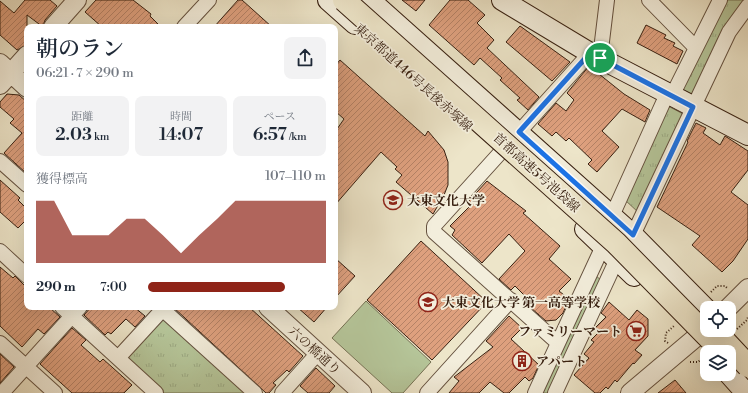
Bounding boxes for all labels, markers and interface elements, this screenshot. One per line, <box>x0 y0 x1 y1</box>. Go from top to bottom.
street label: 東京都道446号長後赤塚線 <box>351 20 476 135</box>
text: 朝のラン <box>36 36 124 63</box>
button: share <box>284 37 326 79</box>
pin <box>583 41 617 75</box>
icon: arrive <box>589 47 611 69</box>
text: 06:21 · 7 × 290 m <box>36 65 134 81</box>
text: 距離 <box>71 110 93 124</box>
text: 時間 <box>170 110 192 124</box>
text: ペース <box>263 110 296 124</box>
text: 2.03 <box>55 124 92 146</box>
text: 14:07 <box>159 124 203 146</box>
text: 6:57 <box>253 124 287 146</box>
text: km <box>92 130 109 144</box>
text: /km <box>287 130 307 144</box>
street label: 首都高速5号池袋線 <box>490 130 583 216</box>
text: 107–110 m <box>265 168 326 184</box>
text: 獲得標高 <box>36 171 88 187</box>
school or university icon: 大東文化大学 <box>382 189 404 211</box>
place label: 大東文化大学 <box>407 193 485 209</box>
text: 290 m <box>36 279 76 295</box>
text: 7:00 <box>100 279 127 295</box>
school or university icon: 大東文化大学 第一高等学校 <box>417 291 439 313</box>
place label: 大東文化大学 第一高等学校 <box>442 295 601 311</box>
map controls <box>700 301 736 381</box>
button: locate <box>700 301 736 337</box>
supermarket icon: ファミリーマート <box>625 320 647 342</box>
street label: 六の橋通り <box>285 323 344 378</box>
place label: ファミリーマート <box>518 324 622 340</box>
button: layers <box>700 345 736 381</box>
building icon: アパート <box>511 350 533 372</box>
place label: アパート <box>536 354 587 370</box>

